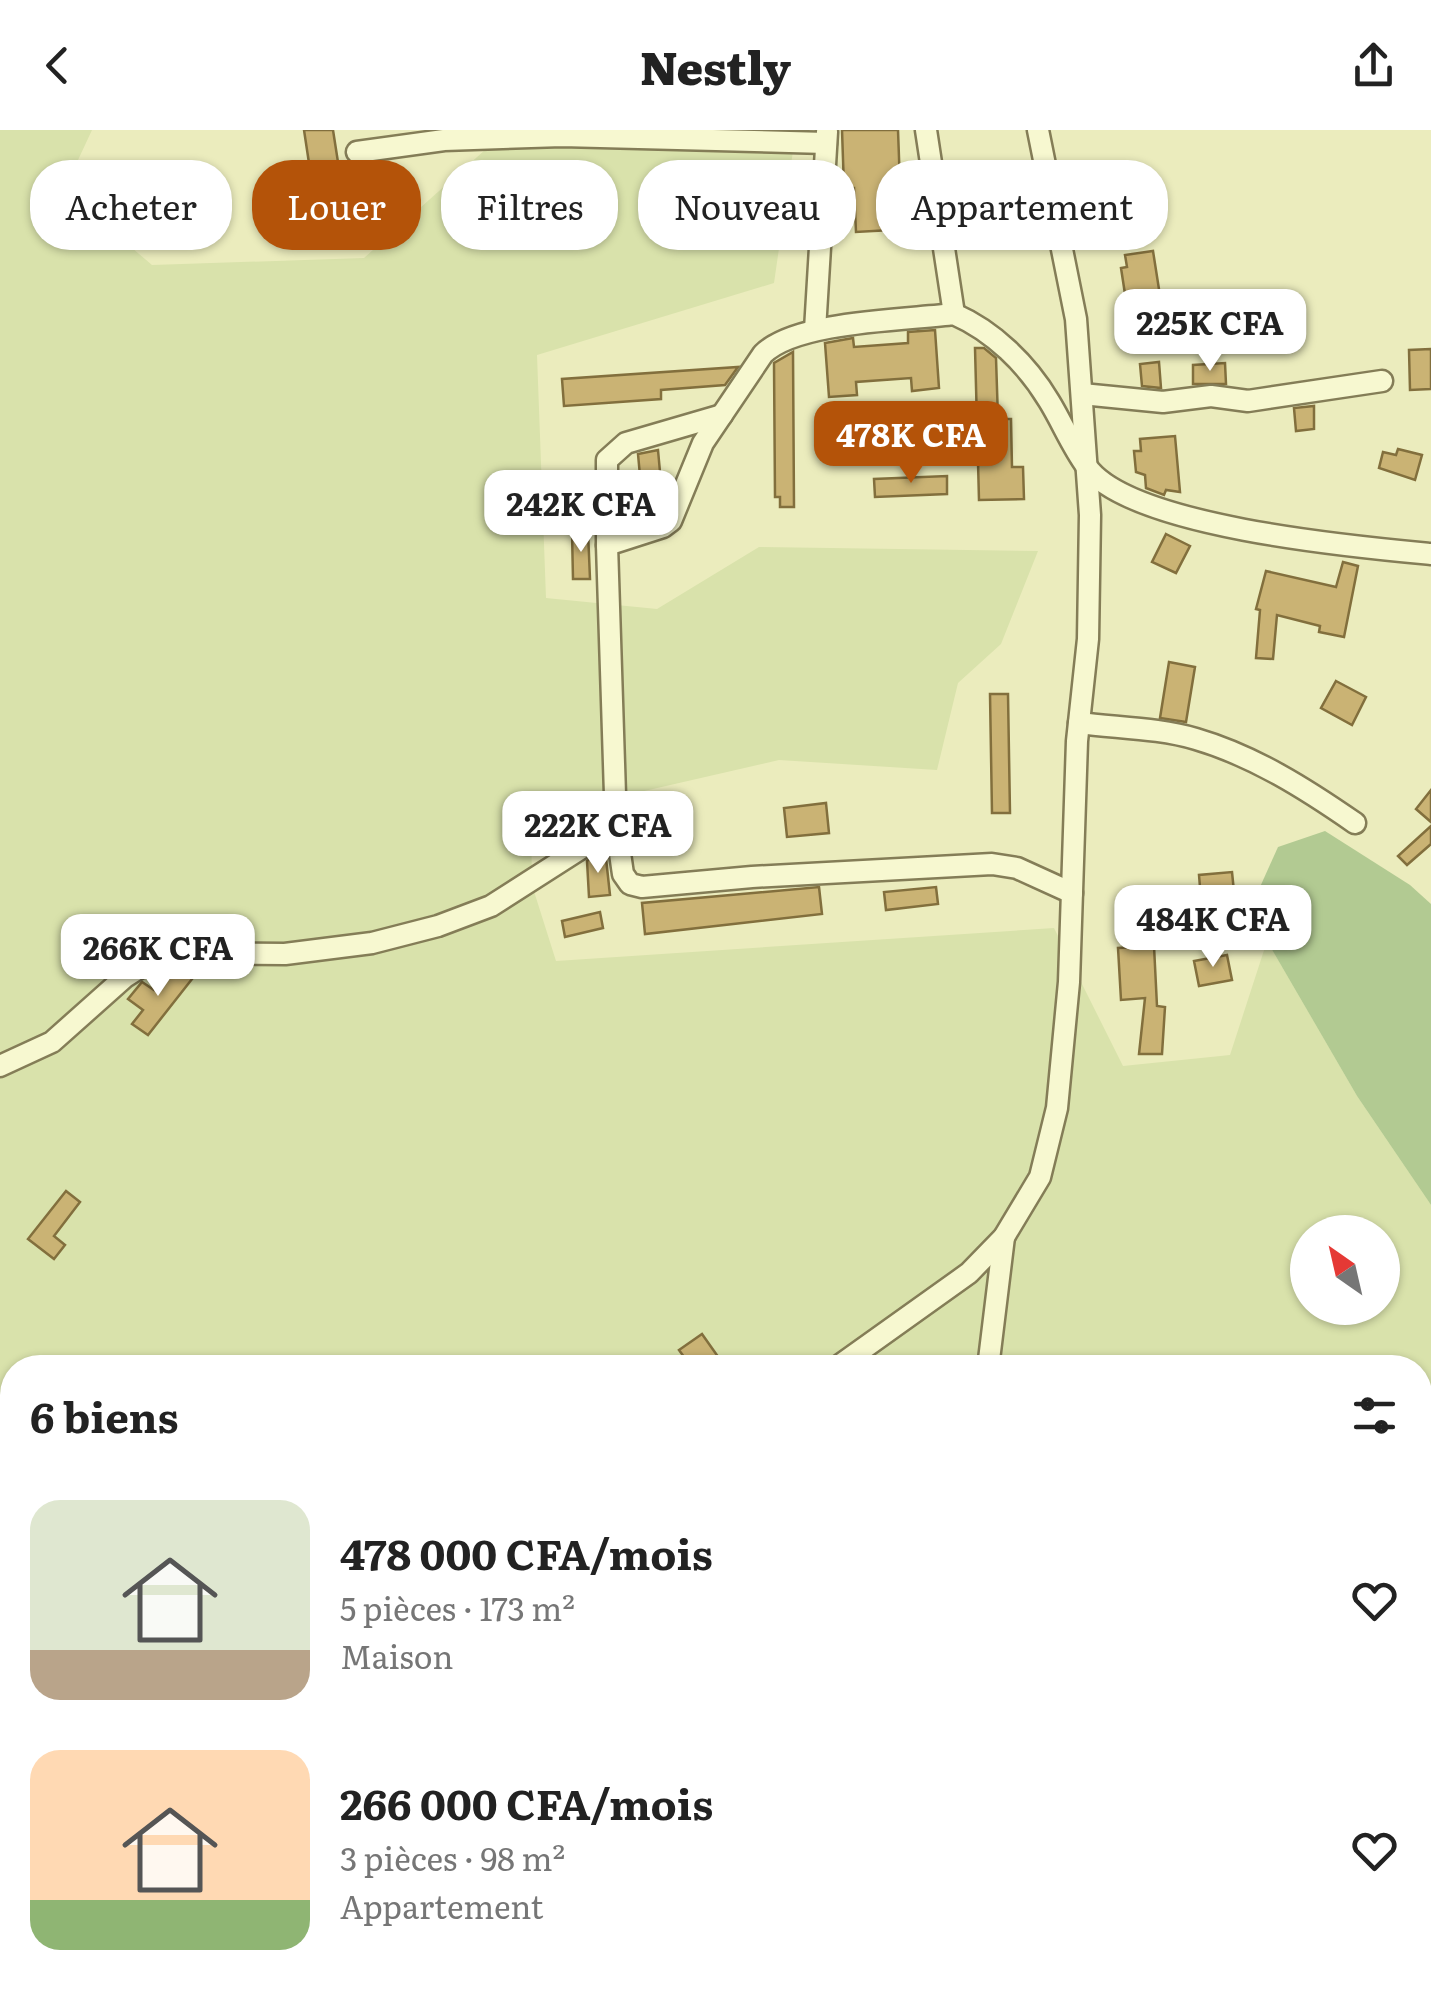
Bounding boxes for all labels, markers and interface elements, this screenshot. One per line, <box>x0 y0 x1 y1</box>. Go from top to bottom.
text: Nestly <box>640 32 791 99</box>
icon: back <box>30 38 85 93</box>
icon: share <box>1346 38 1401 93</box>
chip: Acheter <box>30 160 232 250</box>
chip: Louer <box>252 160 421 250</box>
chip: Filtres <box>441 160 618 250</box>
chip: Nouveau <box>638 160 856 250</box>
chip: Appartement <box>876 160 1168 250</box>
pin: 225K CFA <box>1107 289 1313 374</box>
text: 225K CFA <box>1136 297 1284 345</box>
pin: 478K CFA <box>808 401 1014 486</box>
text: 478K CFA <box>836 409 986 457</box>
pin: 242K CFA <box>478 470 684 555</box>
text: 242K CFA <box>506 478 656 526</box>
pin: 222K CFA <box>495 791 701 876</box>
text: 222K CFA <box>524 799 672 847</box>
pin: 484K CFA <box>1110 885 1316 970</box>
text: 484K CFA <box>1136 893 1290 941</box>
pin: 266K CFA <box>55 914 261 999</box>
text: 266K CFA <box>83 922 233 970</box>
north arrow <box>1290 1215 1400 1325</box>
map controls <box>1290 1215 1400 1325</box>
text: 6 biens <box>30 1384 179 1446</box>
icon: filters <box>1347 1388 1402 1443</box>
text: 478 000 CFA/mois <box>340 1521 713 1583</box>
icon: home <box>110 1540 230 1660</box>
icon: heart <box>1347 1573 1402 1628</box>
text: 5 pièces · 173 m² <box>340 1583 575 1631</box>
text: Maison <box>340 1631 453 1679</box>
text: 266 000 CFA/mois <box>340 1771 713 1833</box>
icon: home <box>110 1790 230 1910</box>
icon: heart <box>1347 1823 1402 1878</box>
text: 3 pièces · 98 m² <box>340 1833 565 1881</box>
text: Appartement <box>340 1881 543 1929</box>

